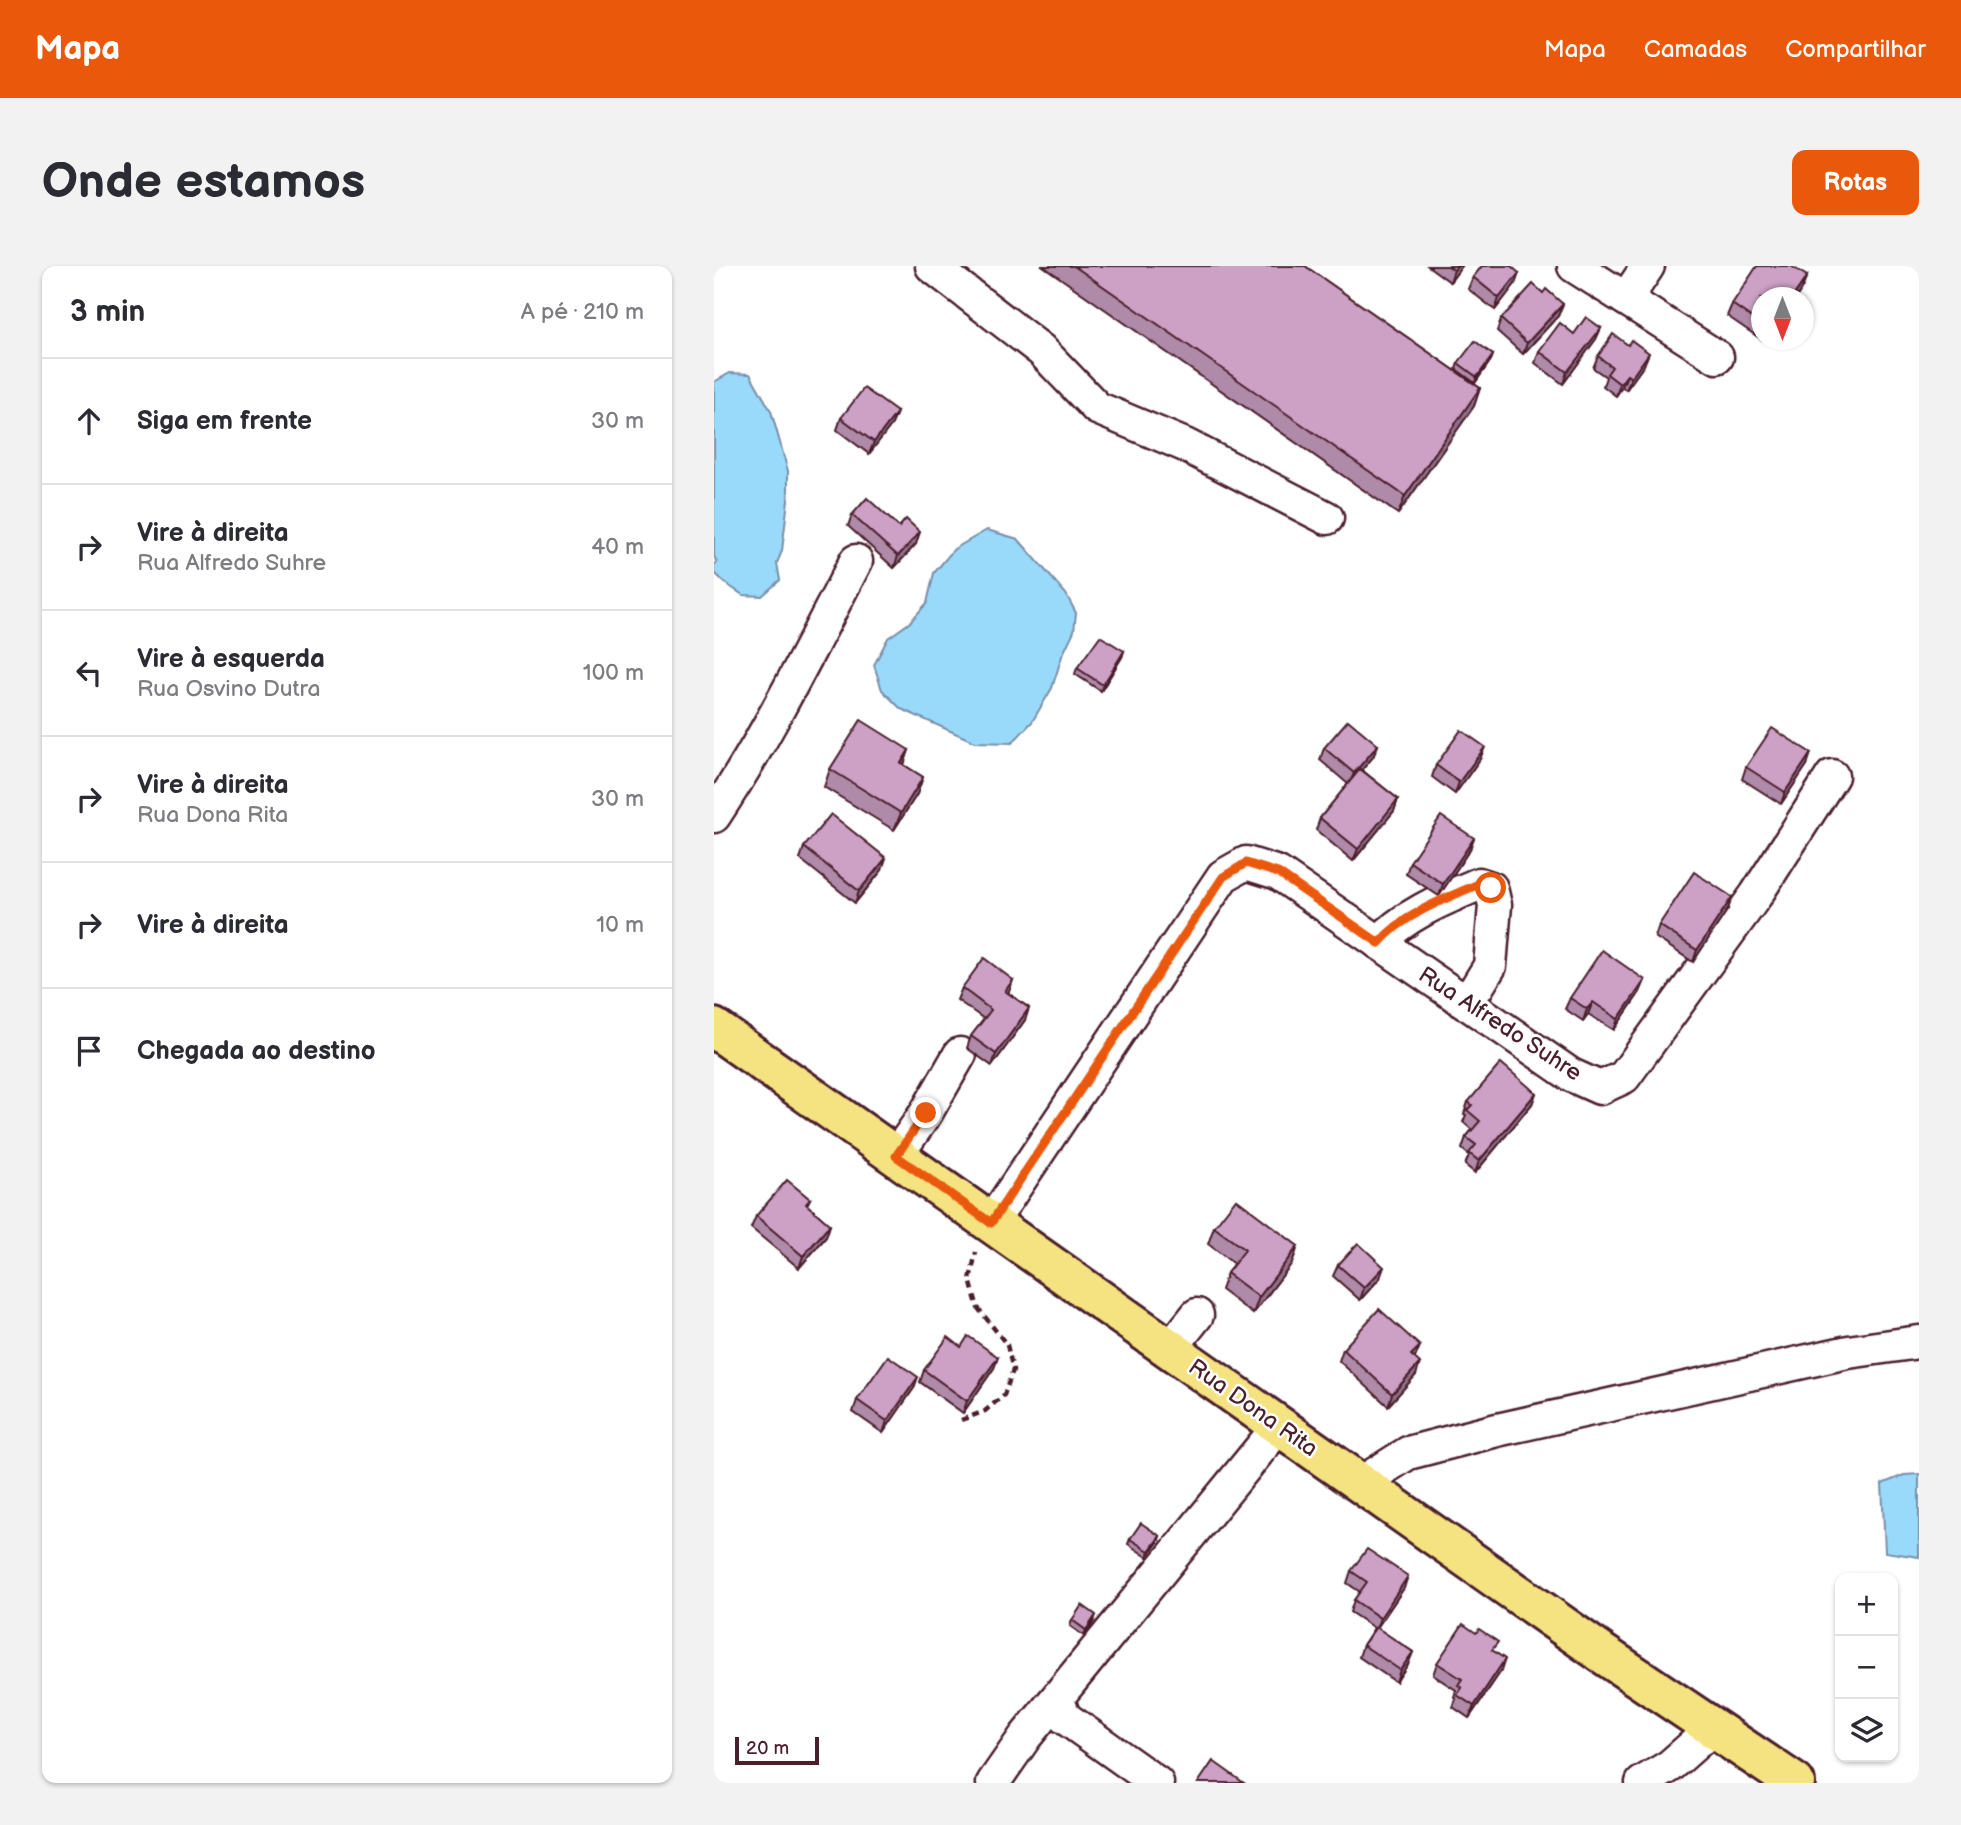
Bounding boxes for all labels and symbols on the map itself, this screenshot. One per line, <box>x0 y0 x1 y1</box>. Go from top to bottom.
north arrow <box>1751 287 1814 350</box>
route start <box>1475 872 1506 903</box>
street label: Rua Alfredo Suhre <box>1413 961 1587 1087</box>
route end <box>910 1097 941 1128</box>
street label: Rua Dona Rita <box>1183 1353 1323 1463</box>
scale bar <box>735 1734 819 1766</box>

